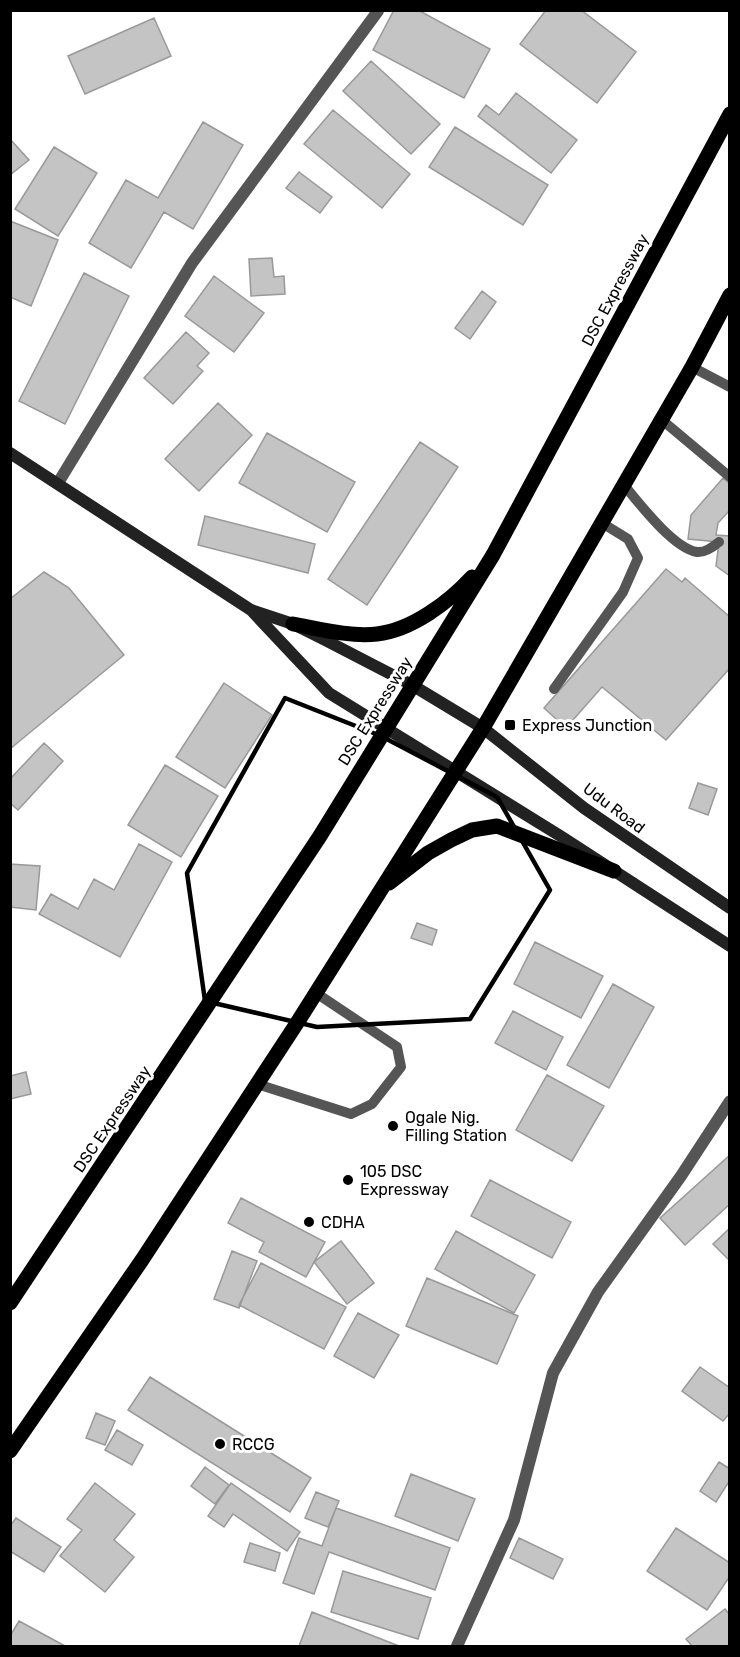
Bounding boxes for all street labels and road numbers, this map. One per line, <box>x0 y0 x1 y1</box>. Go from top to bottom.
street label: DSC Expressway <box>577 230 653 349</box>
street label: DSC Expressway <box>334 653 416 769</box>
street label: Udu Road <box>579 779 649 837</box>
street label: DSC Expressway <box>69 1062 155 1176</box>

